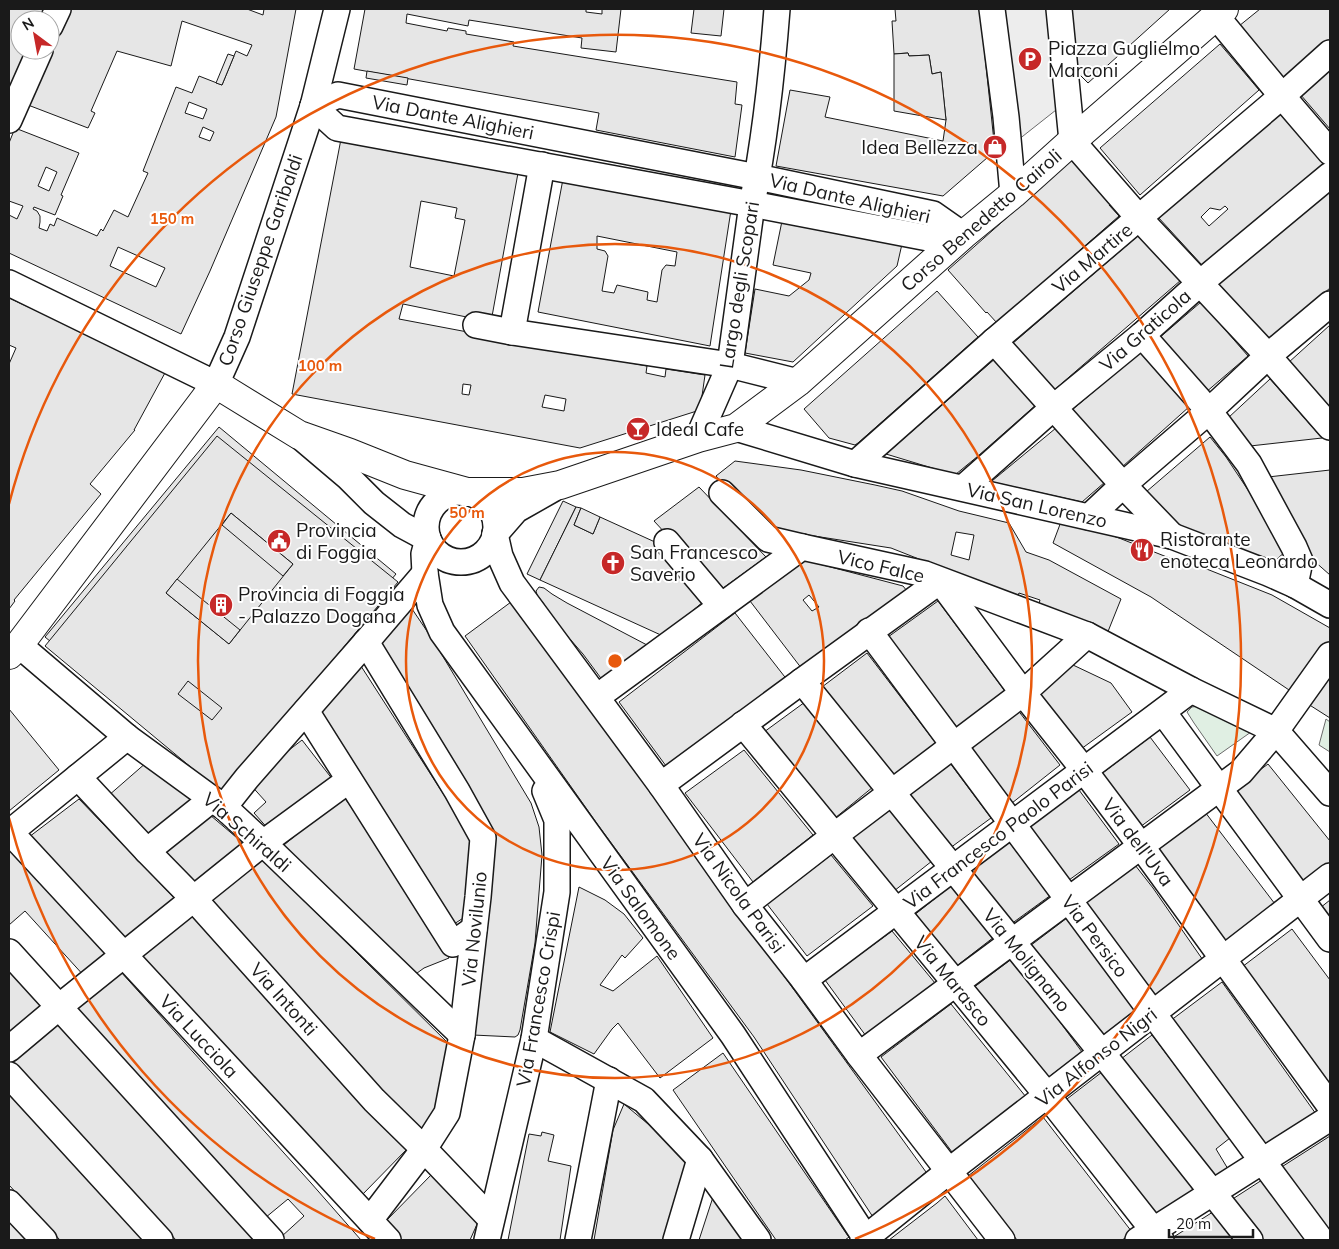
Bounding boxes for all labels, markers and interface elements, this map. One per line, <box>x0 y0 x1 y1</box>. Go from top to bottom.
north arrow <box>10 10 60 60</box>
text: N <box>19 14 37 34</box>
place label: Piazza Guglielmo Marconi <box>1048 36 1200 82</box>
parking icon: Piazza Guglielmo Marconi <box>1017 46 1043 72</box>
street label: Via Dante Alighieri <box>370 90 536 144</box>
shop icon: Idea Bellezza <box>982 134 1008 160</box>
place label: Idea Bellezza <box>861 135 978 159</box>
street label: Corso Benedetto Cairoli <box>895 143 1067 297</box>
street label: Corso Giuseppe Garibaldi <box>212 151 308 369</box>
street label: Via Dante Alighieri <box>767 168 933 228</box>
street label: Largo degli Scopari <box>714 200 764 370</box>
text: 150 m <box>150 209 194 228</box>
street label: Via Martire <box>1047 217 1137 299</box>
street label: Via Graticola <box>1094 284 1196 376</box>
text: 100 m <box>298 356 342 375</box>
bar icon: Ideal Cafe <box>625 416 651 442</box>
place label: Ideal Cafe <box>656 417 744 441</box>
street label: Via San Lorenzo <box>964 477 1110 533</box>
text: 50 m <box>449 503 485 522</box>
place label: Provincia di Foggia <box>296 518 377 564</box>
place label: Ristorante enoteca Leonardo <box>1160 527 1318 573</box>
public building icon: Provincia di Foggia <box>266 528 292 554</box>
restaurant icon: Ristorante enoteca Leonardo <box>1129 537 1155 563</box>
place label: San Francesco Saverio <box>630 540 758 586</box>
street label: Vico Falce <box>835 544 927 588</box>
church icon: San Francesco Saverio <box>600 550 626 576</box>
place label: Provincia di Foggia - Palazzo Dogana <box>238 582 405 628</box>
building icon: Provincia di Foggia - Palazzo Dogana <box>208 592 234 618</box>
centre of rings <box>606 652 624 670</box>
street label: Via Francesco Paolo Parisi <box>898 756 1098 914</box>
street label: Via Schiraldi <box>198 787 296 877</box>
street label: Via dell'Uva <box>1097 793 1179 891</box>
street label: Via Nicola Parisi <box>687 828 791 958</box>
street label: Via Salomone <box>596 852 686 964</box>
street label: Via Novilunio <box>456 870 492 988</box>
street label: Via Persico <box>1056 890 1134 982</box>
street label: Via Molignano <box>978 903 1076 1017</box>
street label: Via Francesco Crispi <box>511 909 565 1089</box>
street label: Via Marasco <box>909 931 997 1031</box>
street label: Via Intonti <box>245 958 323 1040</box>
street label: Via Lucciola <box>154 989 244 1083</box>
street label: Via Alfonso Nigri <box>1030 1002 1162 1112</box>
scale bar <box>1169 1206 1253 1238</box>
text: 20 m <box>1176 1214 1211 1233</box>

